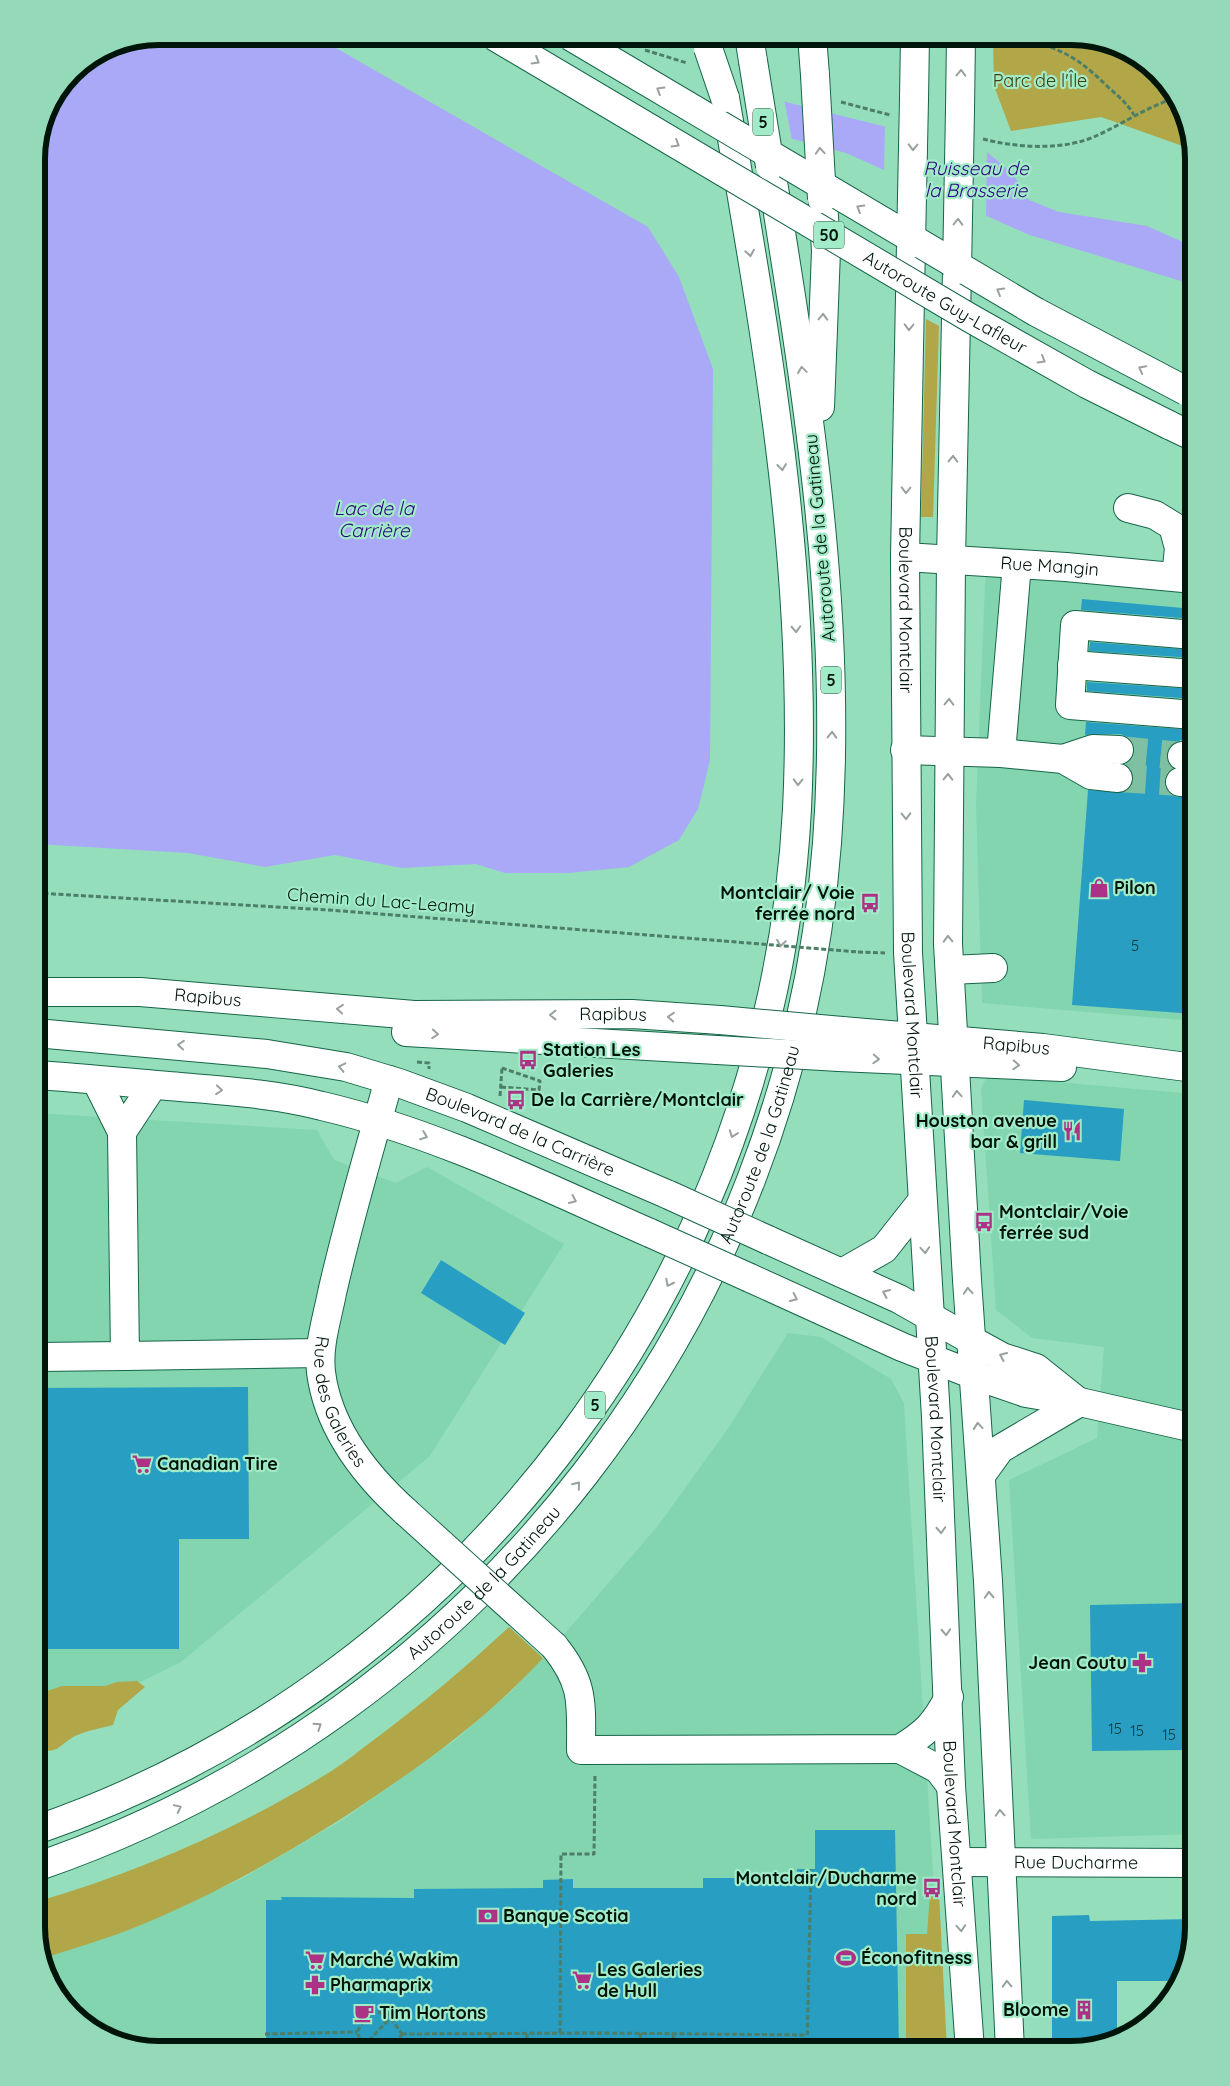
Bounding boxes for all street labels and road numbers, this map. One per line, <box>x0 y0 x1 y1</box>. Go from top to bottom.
road number: 5 <box>753 108 773 136</box>
road number: 50 <box>814 222 844 248</box>
street label: Autoroute Guy-Lafleur <box>859 245 1031 359</box>
street label: Autoroute de la Gatineau <box>799 433 840 643</box>
street label: Boulevard Montclair <box>894 526 918 694</box>
street label: Rue Mangin <box>1000 551 1100 581</box>
road number: 5 <box>821 666 841 694</box>
street label: Chemin du Lac-Leamy <box>286 882 476 919</box>
street label: Boulevard Montclair <box>897 931 929 1099</box>
street label: Rapibus <box>173 983 242 1011</box>
street label: Rapibus <box>579 1002 648 1026</box>
street label: Rapibus <box>982 1031 1052 1060</box>
street label: Autoroute de la Gatineau <box>714 1043 805 1247</box>
street label: Boulevard de la Carrière <box>423 1082 618 1181</box>
street label: Rue des Galeries <box>309 1334 372 1472</box>
street label: Boulevard Montclair <box>920 1335 951 1503</box>
road number: 5 <box>585 1392 605 1418</box>
street label: Autoroute de la Gatineau <box>402 1501 566 1664</box>
street label: Boulevard Montclair <box>938 1740 972 1908</box>
street label: Rue Ducharme <box>1014 1850 1138 1874</box>

